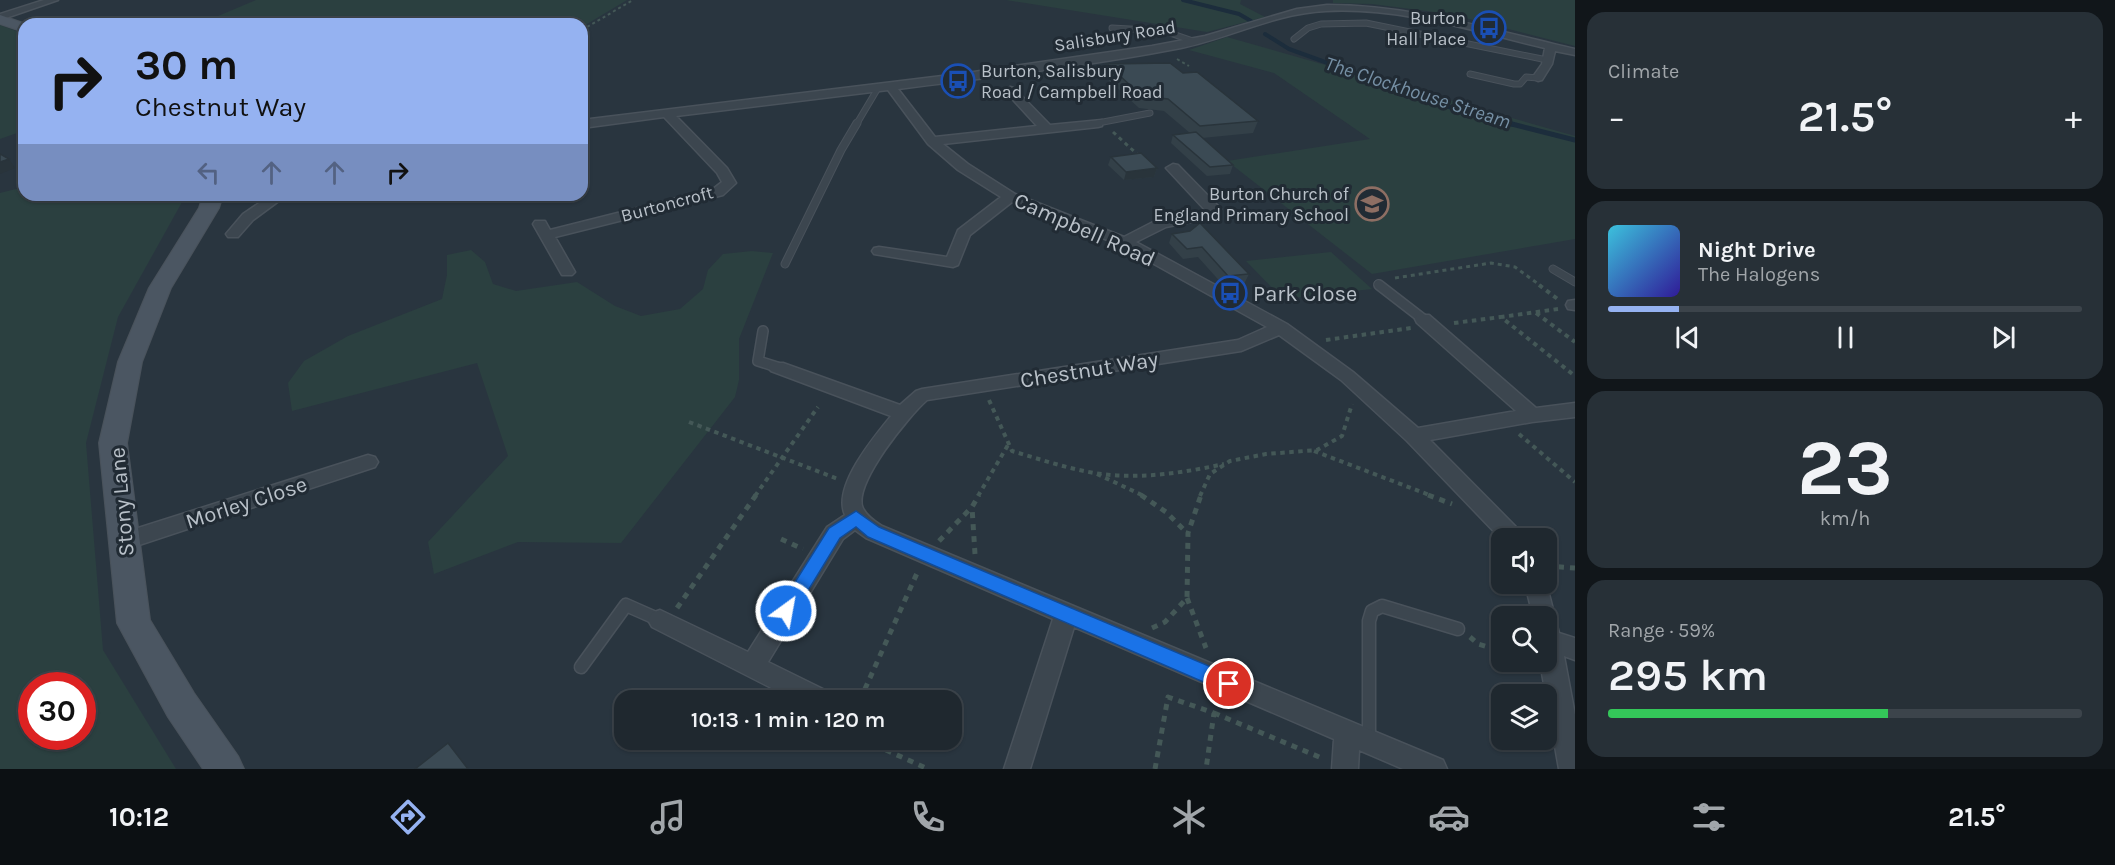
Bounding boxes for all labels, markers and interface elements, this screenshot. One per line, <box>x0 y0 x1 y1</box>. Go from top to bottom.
place label: Burton Hall Place <box>1386 7 1466 50</box>
bus stop icon: Burton Hall Place <box>1471 10 1507 46</box>
street label: Salisbury Road <box>1053 16 1177 56</box>
text: 30 m <box>135 40 238 90</box>
icon: right <box>36 42 114 120</box>
water label: The Clockhouse Stream <box>1322 52 1514 133</box>
place label: Burton, Salisbury Road / Campbell Road <box>981 60 1163 103</box>
text: Climate <box>1608 60 1679 83</box>
bus stop icon: Burton, Salisbury Road / Campbell Road <box>940 63 976 99</box>
text: 21.5° <box>1798 90 1892 142</box>
text: Chestnut Way <box>135 91 306 123</box>
text: − <box>1608 98 1625 136</box>
text: + <box>2065 98 2082 136</box>
icon: left <box>192 156 225 189</box>
icon: ahead <box>255 156 288 189</box>
icon: ahead <box>318 156 351 189</box>
icon: right <box>381 156 414 189</box>
street label: Burtoncroft <box>618 181 716 227</box>
place label: Burton Church of England Primary School <box>1154 183 1350 226</box>
school or university icon: Burton Church of England Primary School <box>1354 186 1390 222</box>
street label: Campbell Road <box>1010 187 1159 273</box>
text: Night Drive <box>1698 237 1816 263</box>
text: The Halogens <box>1698 263 1820 286</box>
bus stop icon: Park Close <box>1212 275 1248 311</box>
place label: Park Close <box>1253 281 1357 307</box>
icon: previous <box>1671 321 1704 354</box>
icon: pause <box>1829 321 1862 354</box>
icon: next <box>1987 321 2020 354</box>
street label: Chestnut Way <box>1018 346 1160 394</box>
text: 23 <box>1797 422 1893 514</box>
street label: Stony Lane <box>104 446 140 557</box>
street label: Morley Close <box>182 471 310 535</box>
text: km/h <box>1820 507 1870 530</box>
map controls <box>1491 528 1557 750</box>
button: sound <box>1491 528 1557 594</box>
position arrow <box>754 579 818 643</box>
button: search <box>1491 606 1557 672</box>
text: Range · 59% <box>1608 619 1715 642</box>
text: 295 km <box>1608 649 1768 701</box>
pin <box>1203 658 1254 709</box>
icon: arrive <box>1212 667 1245 700</box>
speed limit sign: 30 <box>18 672 96 750</box>
button: layers <box>1491 684 1557 750</box>
text: 10:13 · 1 min · 120 m <box>691 707 885 733</box>
icon: directions <box>387 796 429 838</box>
icon: music <box>647 796 689 838</box>
icon: phone <box>907 796 949 838</box>
icon: climate <box>1168 796 1210 838</box>
icon: car <box>1428 796 1470 838</box>
icon: filters <box>1688 796 1730 838</box>
text: 10:12 <box>109 801 169 833</box>
text: 21.5° <box>1948 801 2006 833</box>

